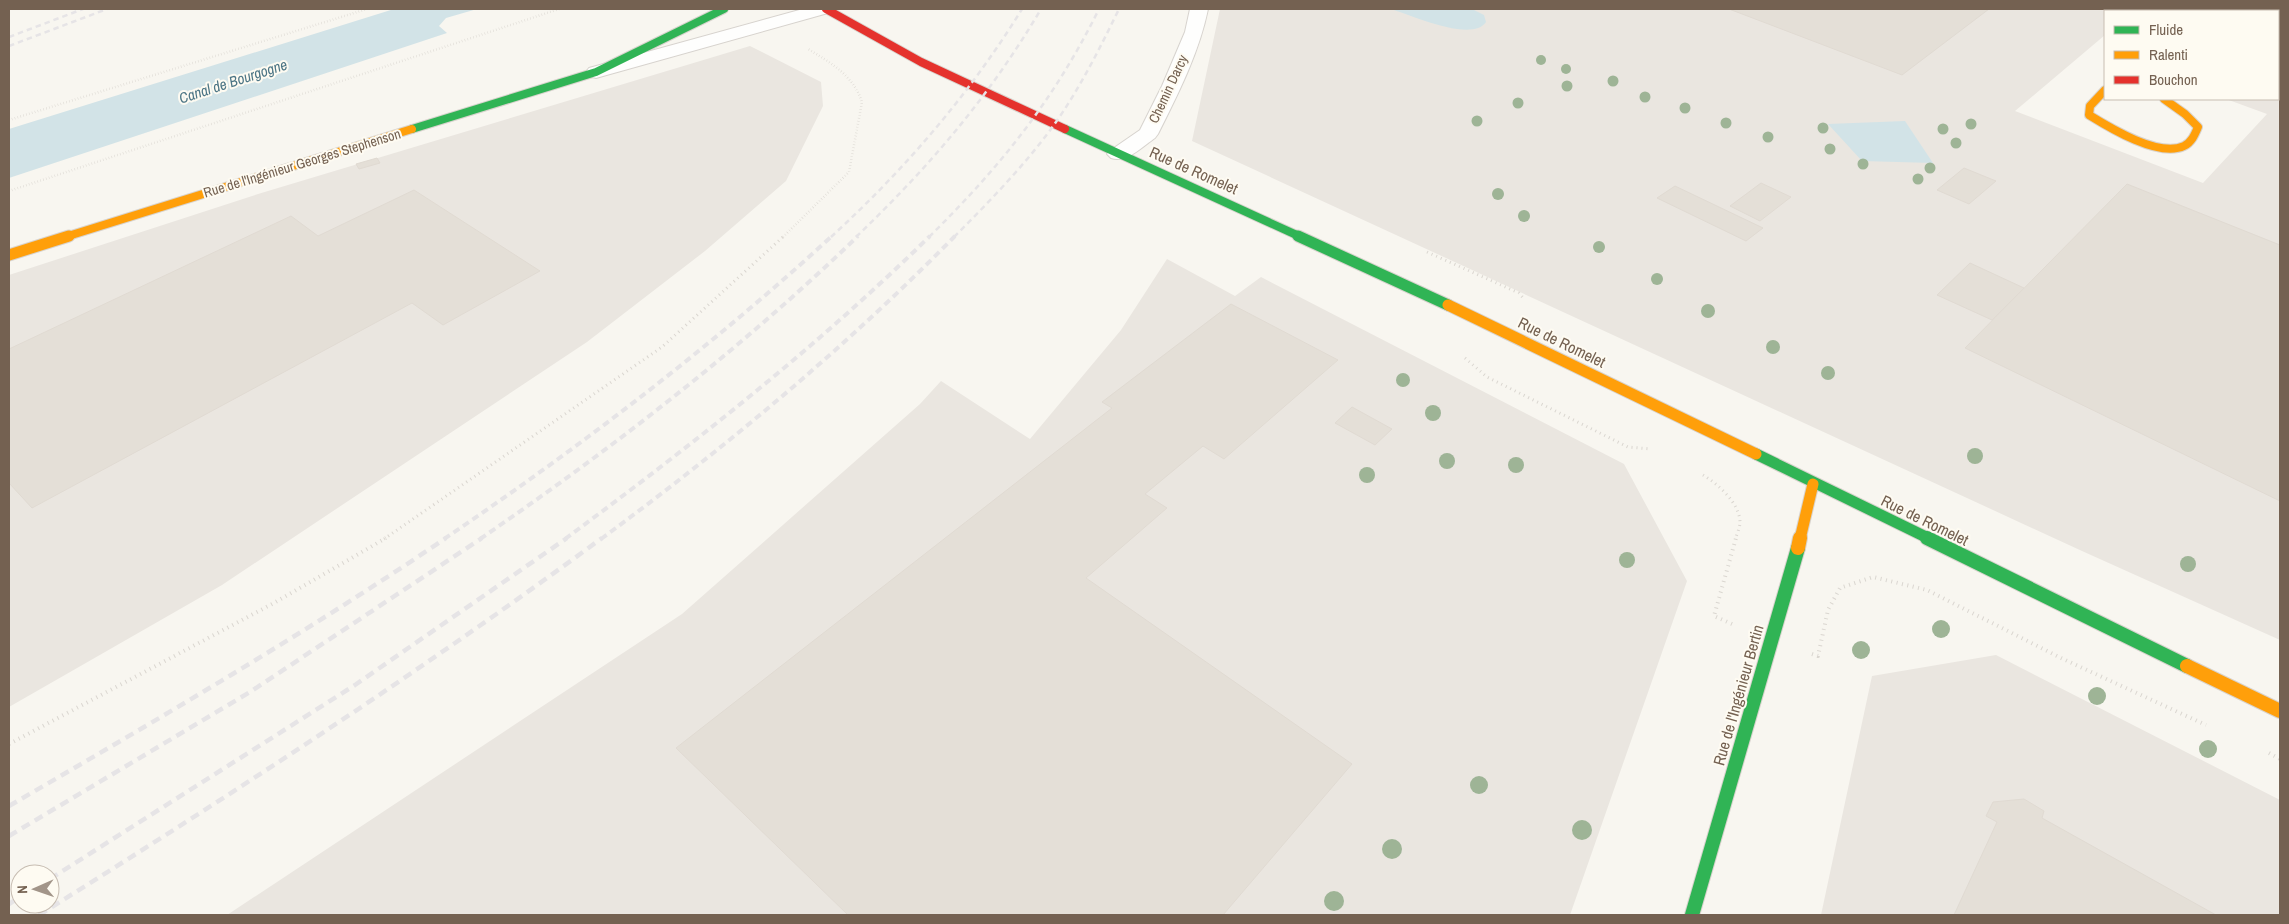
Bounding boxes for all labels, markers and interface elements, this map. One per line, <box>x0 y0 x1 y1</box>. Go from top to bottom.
legend <box>2104 10 2279 100</box>
text: Fluide <box>2149 19 2183 40</box>
text: Ralenti <box>2149 44 2188 65</box>
street label: Chemin Darcy <box>1144 52 1192 126</box>
water label: Canal de Bourgogne <box>176 54 290 108</box>
text: Bouchon <box>2149 69 2198 90</box>
street label: Rue de l'Ingénieur Georges Stephenson <box>201 124 403 202</box>
street label: Rue de Romelet <box>1146 141 1242 199</box>
street label: Rue de Romelet <box>1515 311 1610 373</box>
street label: Rue de Romelet <box>1878 489 1973 551</box>
street label: Rue de l'Ingénieur Bertin <box>1707 622 1769 768</box>
north arrow <box>10 864 60 914</box>
text: N <box>13 885 31 894</box>

